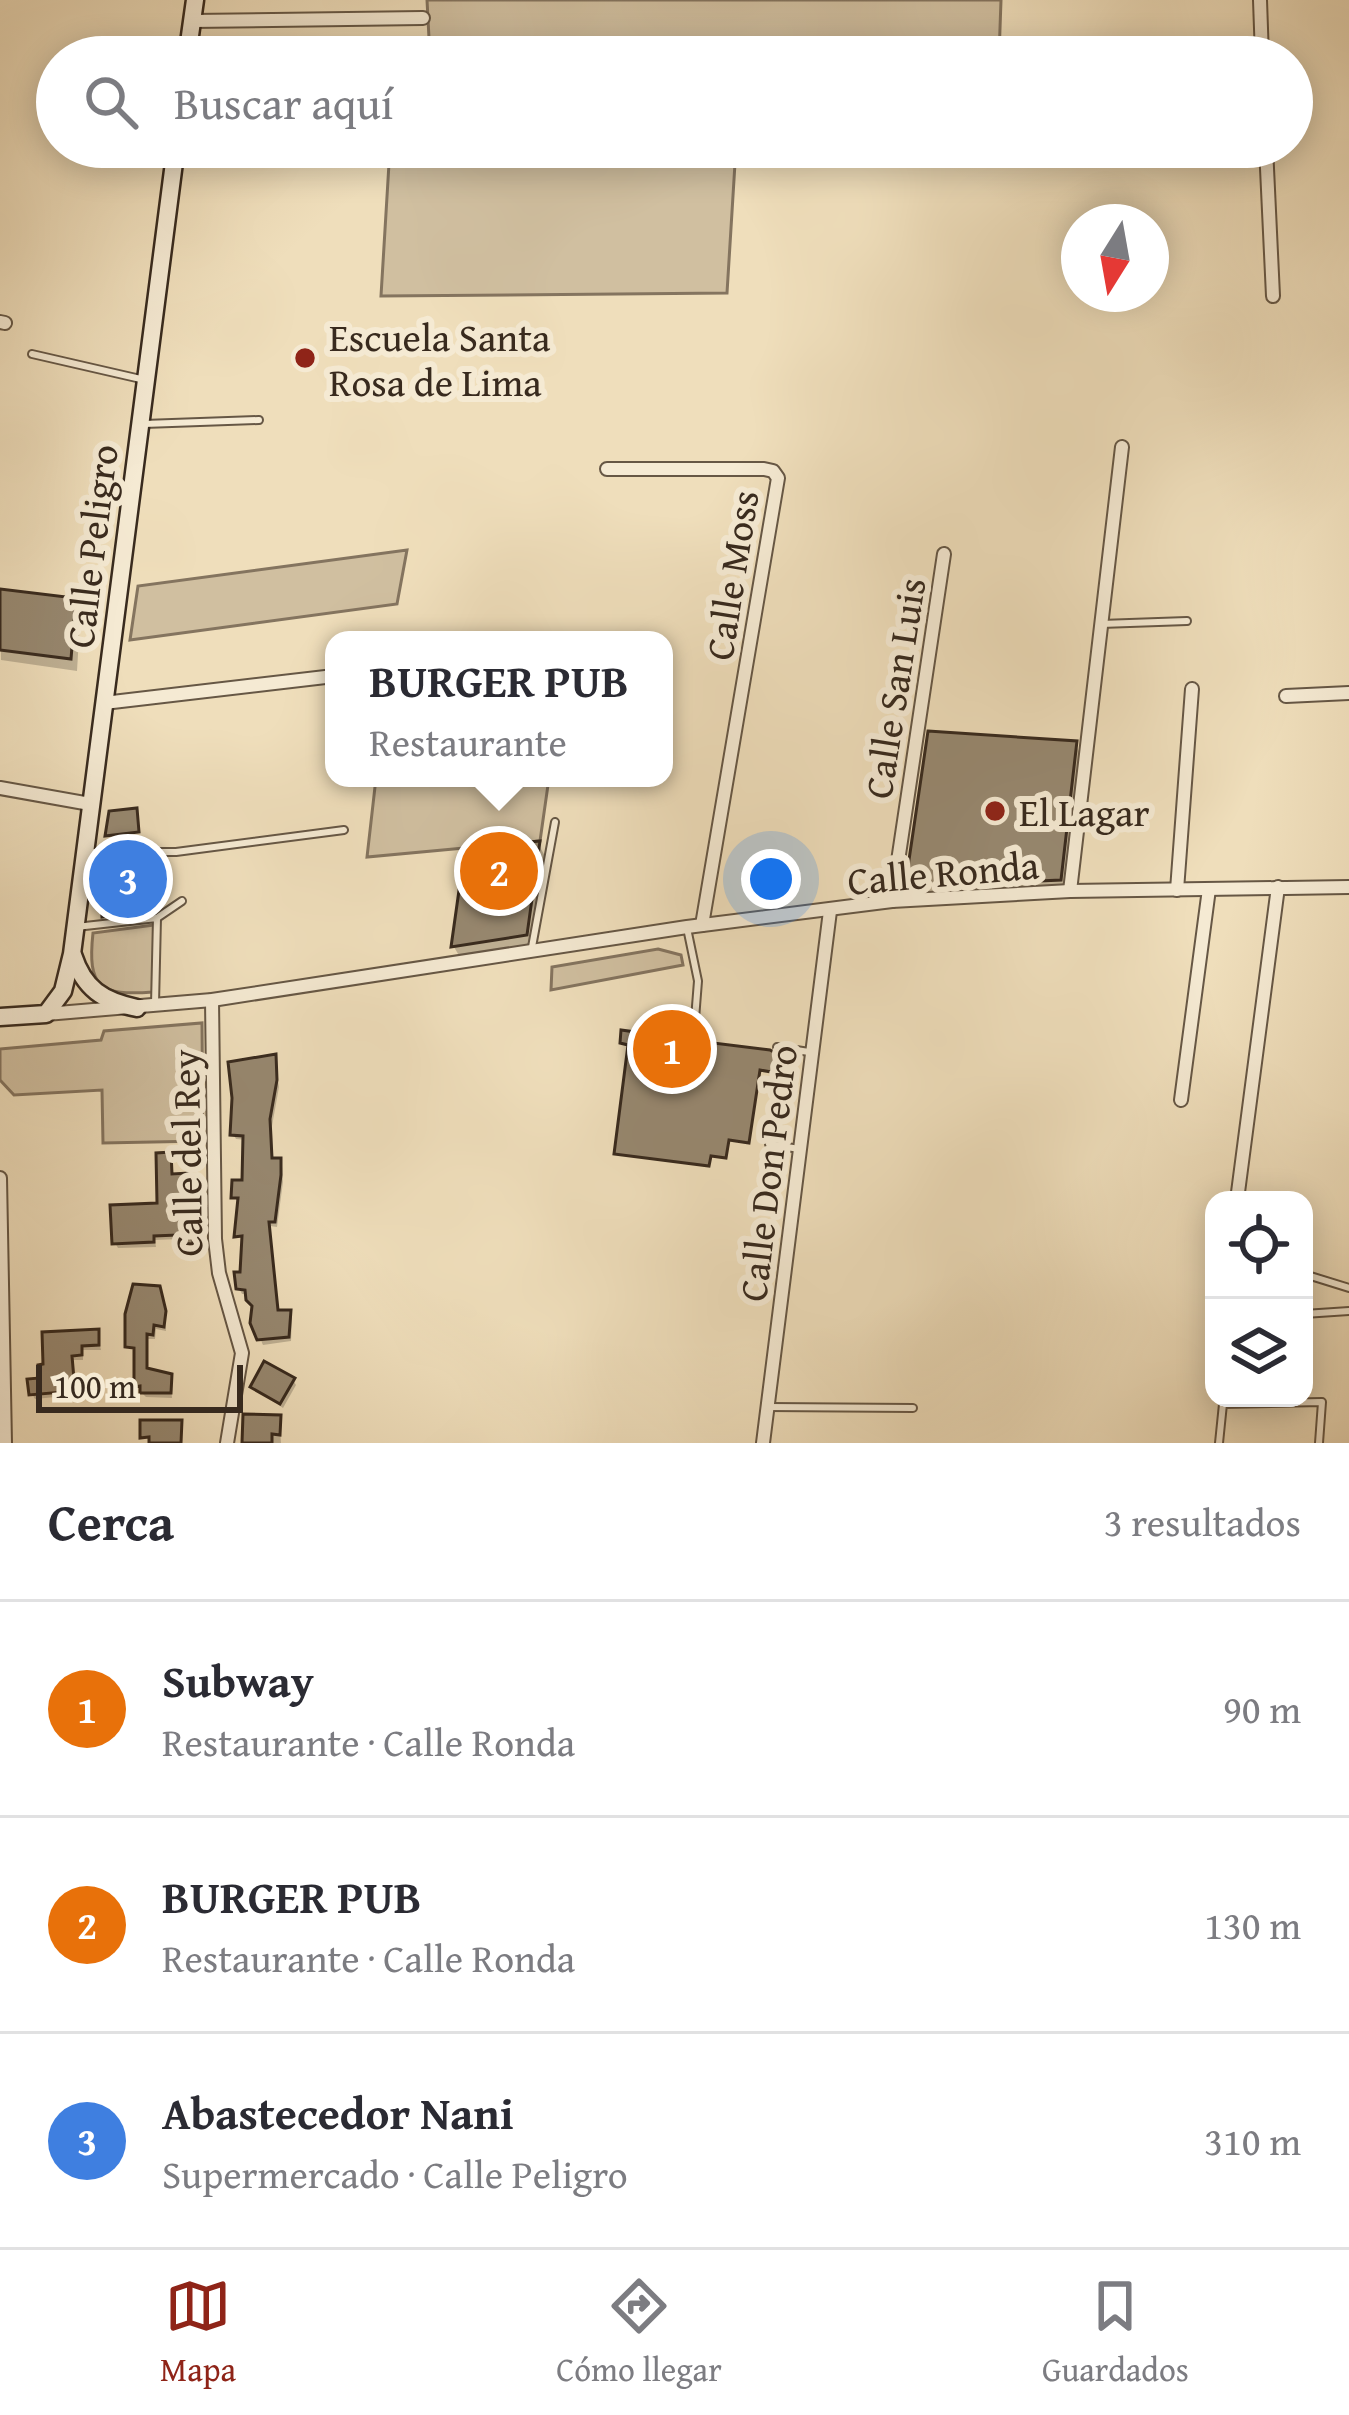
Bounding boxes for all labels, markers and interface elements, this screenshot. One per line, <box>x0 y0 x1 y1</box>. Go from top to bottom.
search box <box>36 36 1313 168</box>
icon: search <box>78 69 144 135</box>
text: Buscar aquí <box>174 70 393 135</box>
north arrow <box>1061 204 1169 312</box>
place label: Escuela Santa Rosa de Lima <box>329 308 551 410</box>
marker: Escuela Santa Rosa de Lima <box>292 345 318 371</box>
street label: Calle Peligro <box>50 441 132 651</box>
street label: Calle Moss <box>689 486 773 664</box>
street label: Calle San Luis <box>848 573 940 803</box>
popup <box>325 631 673 787</box>
text: BURGER PUB <box>369 648 629 713</box>
text: Restaurante <box>369 713 567 770</box>
place label: El Lagar <box>1019 783 1150 840</box>
marker: El Lagar <box>982 798 1008 824</box>
pin: 2 <box>460 826 538 916</box>
pin: 3 <box>89 834 167 924</box>
street label: Calle Ronda <box>845 835 1042 909</box>
your location <box>741 849 801 909</box>
pin: 1 <box>633 1004 711 1094</box>
street label: Calle Don Pedro <box>723 1042 811 1304</box>
street label: Calle del Rey <box>156 1048 216 1257</box>
map controls <box>1205 1191 1313 1407</box>
button: locate <box>1205 1191 1313 1299</box>
button: layers <box>1205 1299 1313 1407</box>
scale bar <box>36 1359 243 1412</box>
text: 100 m <box>54 1362 136 1410</box>
text: Cerca <box>48 1484 174 1559</box>
text: 3 resultados <box>1104 1493 1301 1550</box>
text: Subway <box>162 1648 314 1713</box>
text: 1 <box>77 1680 97 1737</box>
text: 90 m <box>1223 1680 1301 1737</box>
text: Restaurante · Calle Ronda <box>162 1713 575 1770</box>
text: BURGER PUB <box>162 1864 422 1929</box>
text: 2 <box>77 1896 97 1953</box>
text: 130 m <box>1204 1896 1301 1953</box>
text: Restaurante · Calle Ronda <box>162 1929 575 1986</box>
text: Abastecedor Nani <box>162 2080 514 2145</box>
text: 3 <box>77 2112 97 2169</box>
text: 310 m <box>1204 2112 1301 2169</box>
text: Supermercado · Calle Peligro <box>162 2145 628 2202</box>
tab: Mapa <box>160 2273 236 2393</box>
tab: Cómo llegar <box>556 2273 722 2393</box>
tab: Guardados <box>1042 2273 1189 2393</box>

